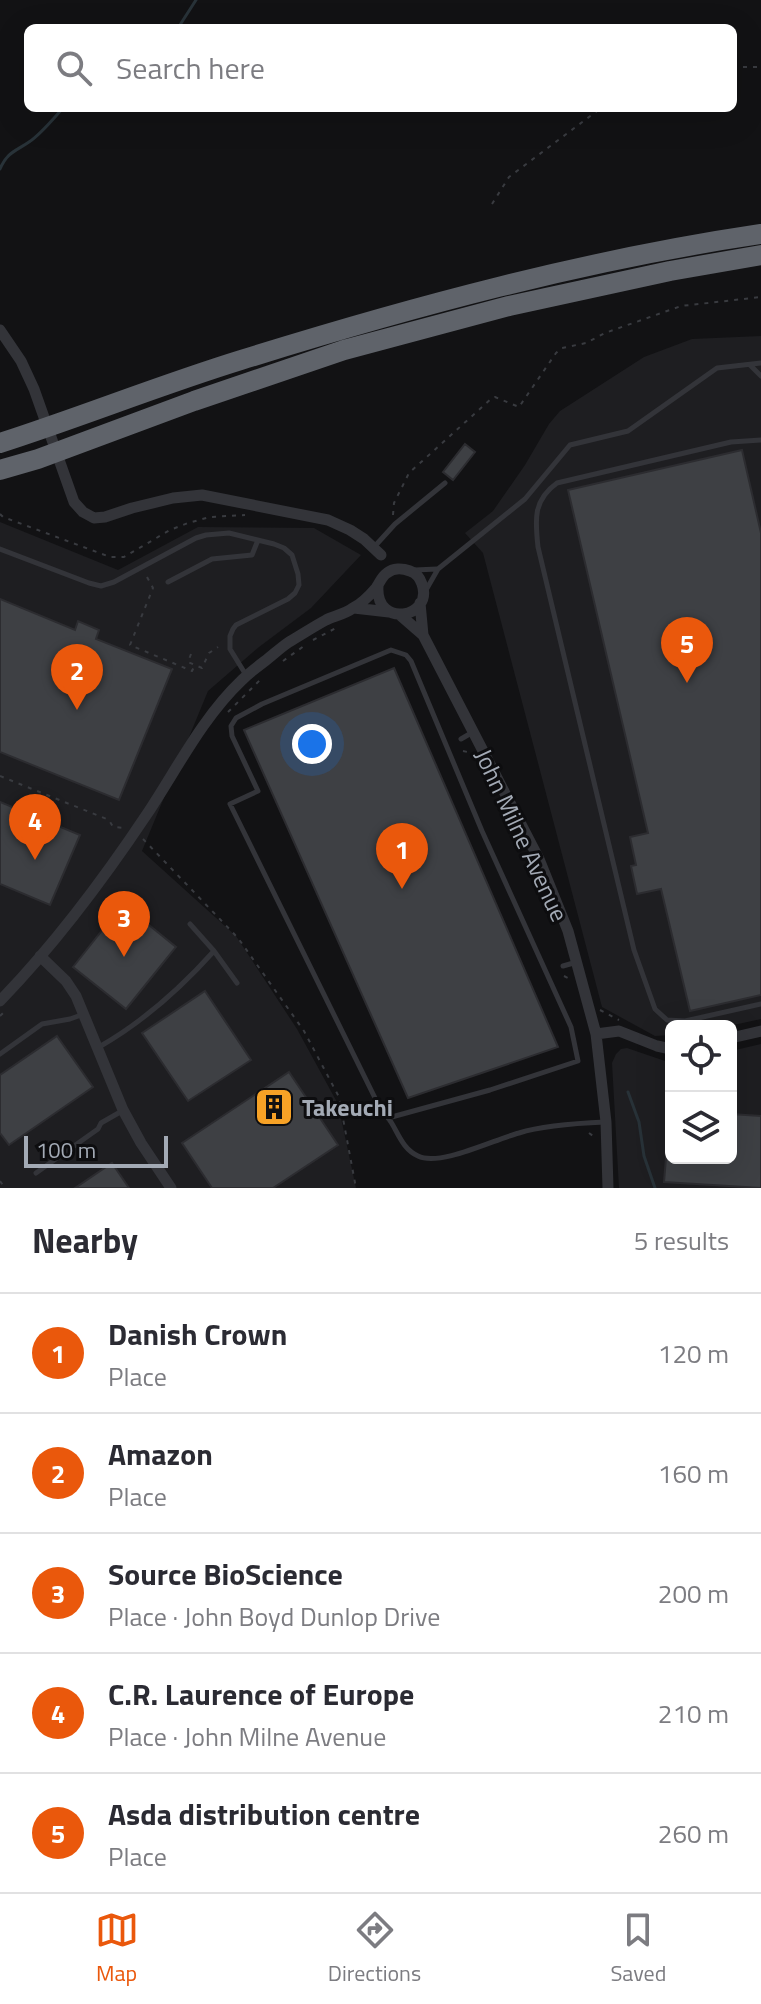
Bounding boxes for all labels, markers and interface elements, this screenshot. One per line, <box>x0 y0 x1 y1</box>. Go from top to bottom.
search box <box>24 24 737 112</box>
text: Search here <box>116 45 265 91</box>
icon: search <box>52 46 96 90</box>
pin: 5 <box>661 617 713 683</box>
pin: 2 <box>51 644 103 710</box>
your location <box>292 724 332 764</box>
street label: John Milne Avenue <box>466 743 578 927</box>
pin: 4 <box>9 794 61 860</box>
pin: 1 <box>376 823 428 889</box>
pin: 3 <box>98 891 150 957</box>
map controls <box>665 1020 737 1164</box>
button: locate <box>665 1020 737 1092</box>
building icon: Takeuchi <box>253 1086 295 1128</box>
place label: Takeuchi <box>302 1089 393 1125</box>
button: layers <box>665 1092 737 1164</box>
scale bar <box>24 1132 168 1168</box>
text: 100 m <box>36 1133 96 1167</box>
text: Nearby <box>32 1214 138 1266</box>
text: 5 results <box>634 1221 729 1260</box>
text: Danish Crown <box>108 1311 287 1357</box>
text: 1 <box>51 1334 65 1373</box>
text: 120 m <box>658 1334 729 1373</box>
text: Place <box>108 1357 167 1396</box>
text: Amazon <box>108 1431 213 1477</box>
text: 2 <box>51 1454 65 1493</box>
text: 160 m <box>658 1454 729 1493</box>
text: Place <box>108 1477 167 1516</box>
text: Source BioScience <box>108 1551 343 1597</box>
text: 3 <box>51 1574 65 1613</box>
text: 200 m <box>658 1574 729 1613</box>
text: Place · John Boyd Dunlop Drive <box>108 1597 440 1636</box>
text: C.R. Laurence of Europe <box>108 1671 414 1717</box>
text: 4 <box>51 1694 65 1733</box>
text: 210 m <box>658 1694 729 1733</box>
text: Place · John Milne Avenue <box>108 1717 386 1756</box>
text: Asda distribution centre <box>108 1791 420 1837</box>
text: 5 <box>51 1814 65 1853</box>
text: 260 m <box>658 1814 729 1853</box>
text: Place <box>108 1837 167 1876</box>
tab: Map <box>95 1908 139 1990</box>
tab: Directions <box>328 1908 421 1990</box>
tab: Saved <box>610 1908 666 1990</box>

